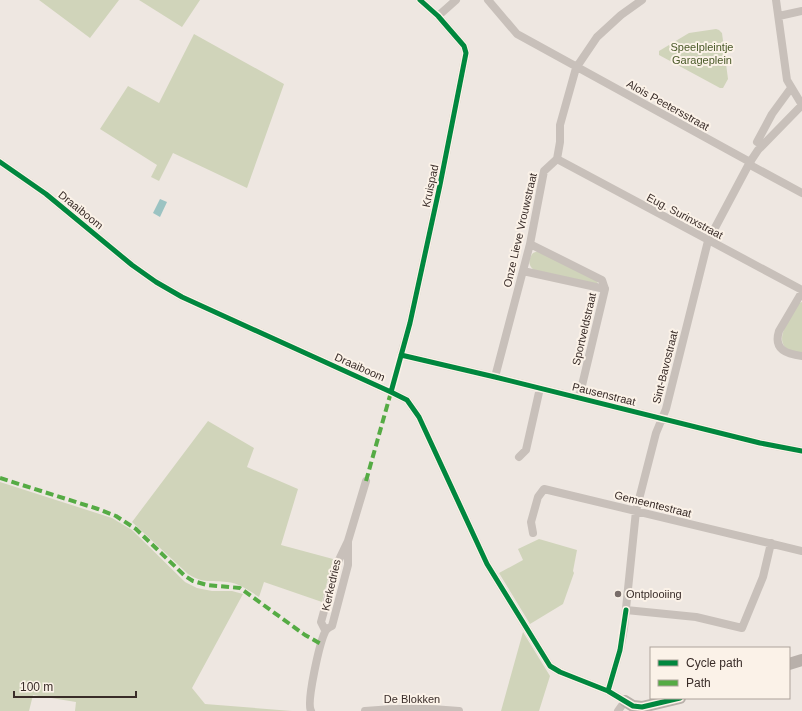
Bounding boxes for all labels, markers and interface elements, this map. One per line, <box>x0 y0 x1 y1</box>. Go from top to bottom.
park label: Speelpleintje Garageplein <box>671 41 734 66</box>
street label: Alois Peetersstraat <box>625 77 711 133</box>
street label: Kruispad <box>420 164 440 208</box>
street label: Onze Lieve Vrouwstraat <box>501 172 539 288</box>
street label: Draaiboom <box>56 188 106 232</box>
street label: Eug. Surinxstraat <box>645 191 725 241</box>
street label: Sportveldstraat <box>570 292 598 366</box>
street label: Sint-Bavostraat <box>650 329 680 405</box>
street label: Draaiboom <box>333 351 387 383</box>
street label: Pausenstraat <box>571 380 637 408</box>
street label: Gemeentestraat <box>613 489 693 519</box>
street label: Kerkedries <box>319 558 343 612</box>
place label: Ontplooiing <box>626 588 682 600</box>
marker: Ontplooiing <box>613 589 623 599</box>
legend <box>650 647 790 699</box>
text: Cycle path <box>686 656 743 670</box>
scale bar <box>14 673 136 699</box>
text: Path <box>686 676 711 690</box>
text: 100 m <box>20 680 53 694</box>
street label: De Blokken <box>384 693 440 705</box>

